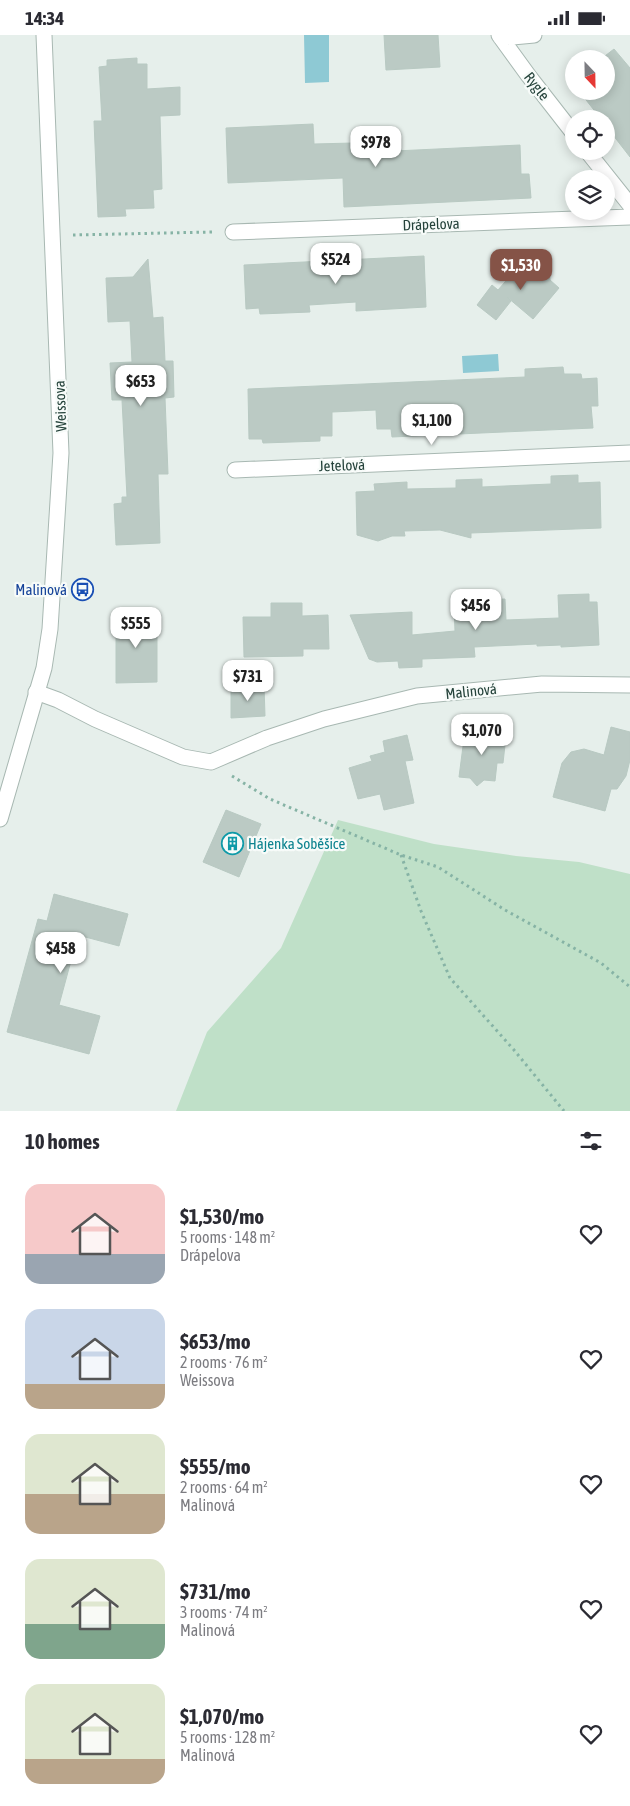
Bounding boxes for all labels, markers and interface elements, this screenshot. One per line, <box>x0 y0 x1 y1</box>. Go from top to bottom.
text: 14:34 <box>25 7 64 29</box>
north arrow <box>565 50 615 100</box>
map controls <box>565 50 615 220</box>
street label: Rygle <box>521 69 553 104</box>
button: locate <box>565 110 615 160</box>
pin: $978 <box>346 125 406 168</box>
text: $978 <box>361 133 391 151</box>
button: layers <box>565 170 615 220</box>
street label: Drápelova <box>402 215 460 233</box>
pin: $524 <box>306 243 366 285</box>
pin: $1,530 <box>480 249 562 291</box>
text: $524 <box>321 250 351 268</box>
text: $1,530 <box>501 256 541 274</box>
pin: $653 <box>111 365 171 407</box>
text: $653 <box>126 372 156 390</box>
street label: Weissova <box>51 380 69 432</box>
pin: $1,100 <box>391 403 473 446</box>
text: $1,100 <box>412 411 452 429</box>
street label: Jetelová <box>319 456 365 474</box>
bus stop icon: Malinová <box>71 577 95 601</box>
place label: Malinová <box>15 581 67 598</box>
pin: $456 <box>446 589 506 631</box>
text: $456 <box>461 596 491 614</box>
pin: $555 <box>106 607 166 649</box>
text: $555 <box>121 614 151 632</box>
pin: $731 <box>218 659 278 702</box>
text: $731 <box>233 667 263 685</box>
street label: Malinová <box>444 680 498 702</box>
pin: $1,070 <box>441 713 523 756</box>
text: $1,070 <box>462 721 502 739</box>
building icon: Hájenka Soběšice <box>220 831 244 855</box>
place label: Hájenka Soběšice <box>248 835 345 852</box>
pin: $458 <box>31 931 91 974</box>
text: $458 <box>46 939 76 957</box>
icon: filters <box>577 1127 605 1155</box>
text: 10 homes <box>25 1129 100 1153</box>
icon: home <box>65 1204 125 1264</box>
text: $1,530/mo <box>180 1204 264 1228</box>
icon: heart <box>577 1220 605 1248</box>
text: 5 rooms · 148 m² <box>180 1228 275 1246</box>
text: Drápelova <box>180 1246 241 1264</box>
icon: home <box>65 1329 125 1389</box>
text: $653/mo <box>180 1329 251 1353</box>
icon: heart <box>577 1345 605 1373</box>
text: 2 rooms · 76 m² <box>180 1353 268 1371</box>
text: Weissova <box>180 1371 235 1389</box>
icon: home <box>65 1454 125 1514</box>
text: $555/mo <box>180 1454 251 1478</box>
icon: heart <box>577 1470 605 1498</box>
text: 2 rooms · 64 m² <box>180 1478 268 1496</box>
text: Malinová <box>180 1496 235 1514</box>
icon: home <box>65 1579 125 1639</box>
text: $731/mo <box>180 1579 251 1603</box>
icon: heart <box>577 1595 605 1623</box>
text: 3 rooms · 74 m² <box>180 1603 268 1621</box>
text: Malinová <box>180 1621 235 1639</box>
icon: home <box>65 1704 125 1764</box>
text: $1,070/mo <box>180 1704 264 1728</box>
icon: heart <box>577 1720 605 1748</box>
text: 5 rooms · 128 m² <box>180 1728 275 1746</box>
text: Malinová <box>180 1746 235 1764</box>

